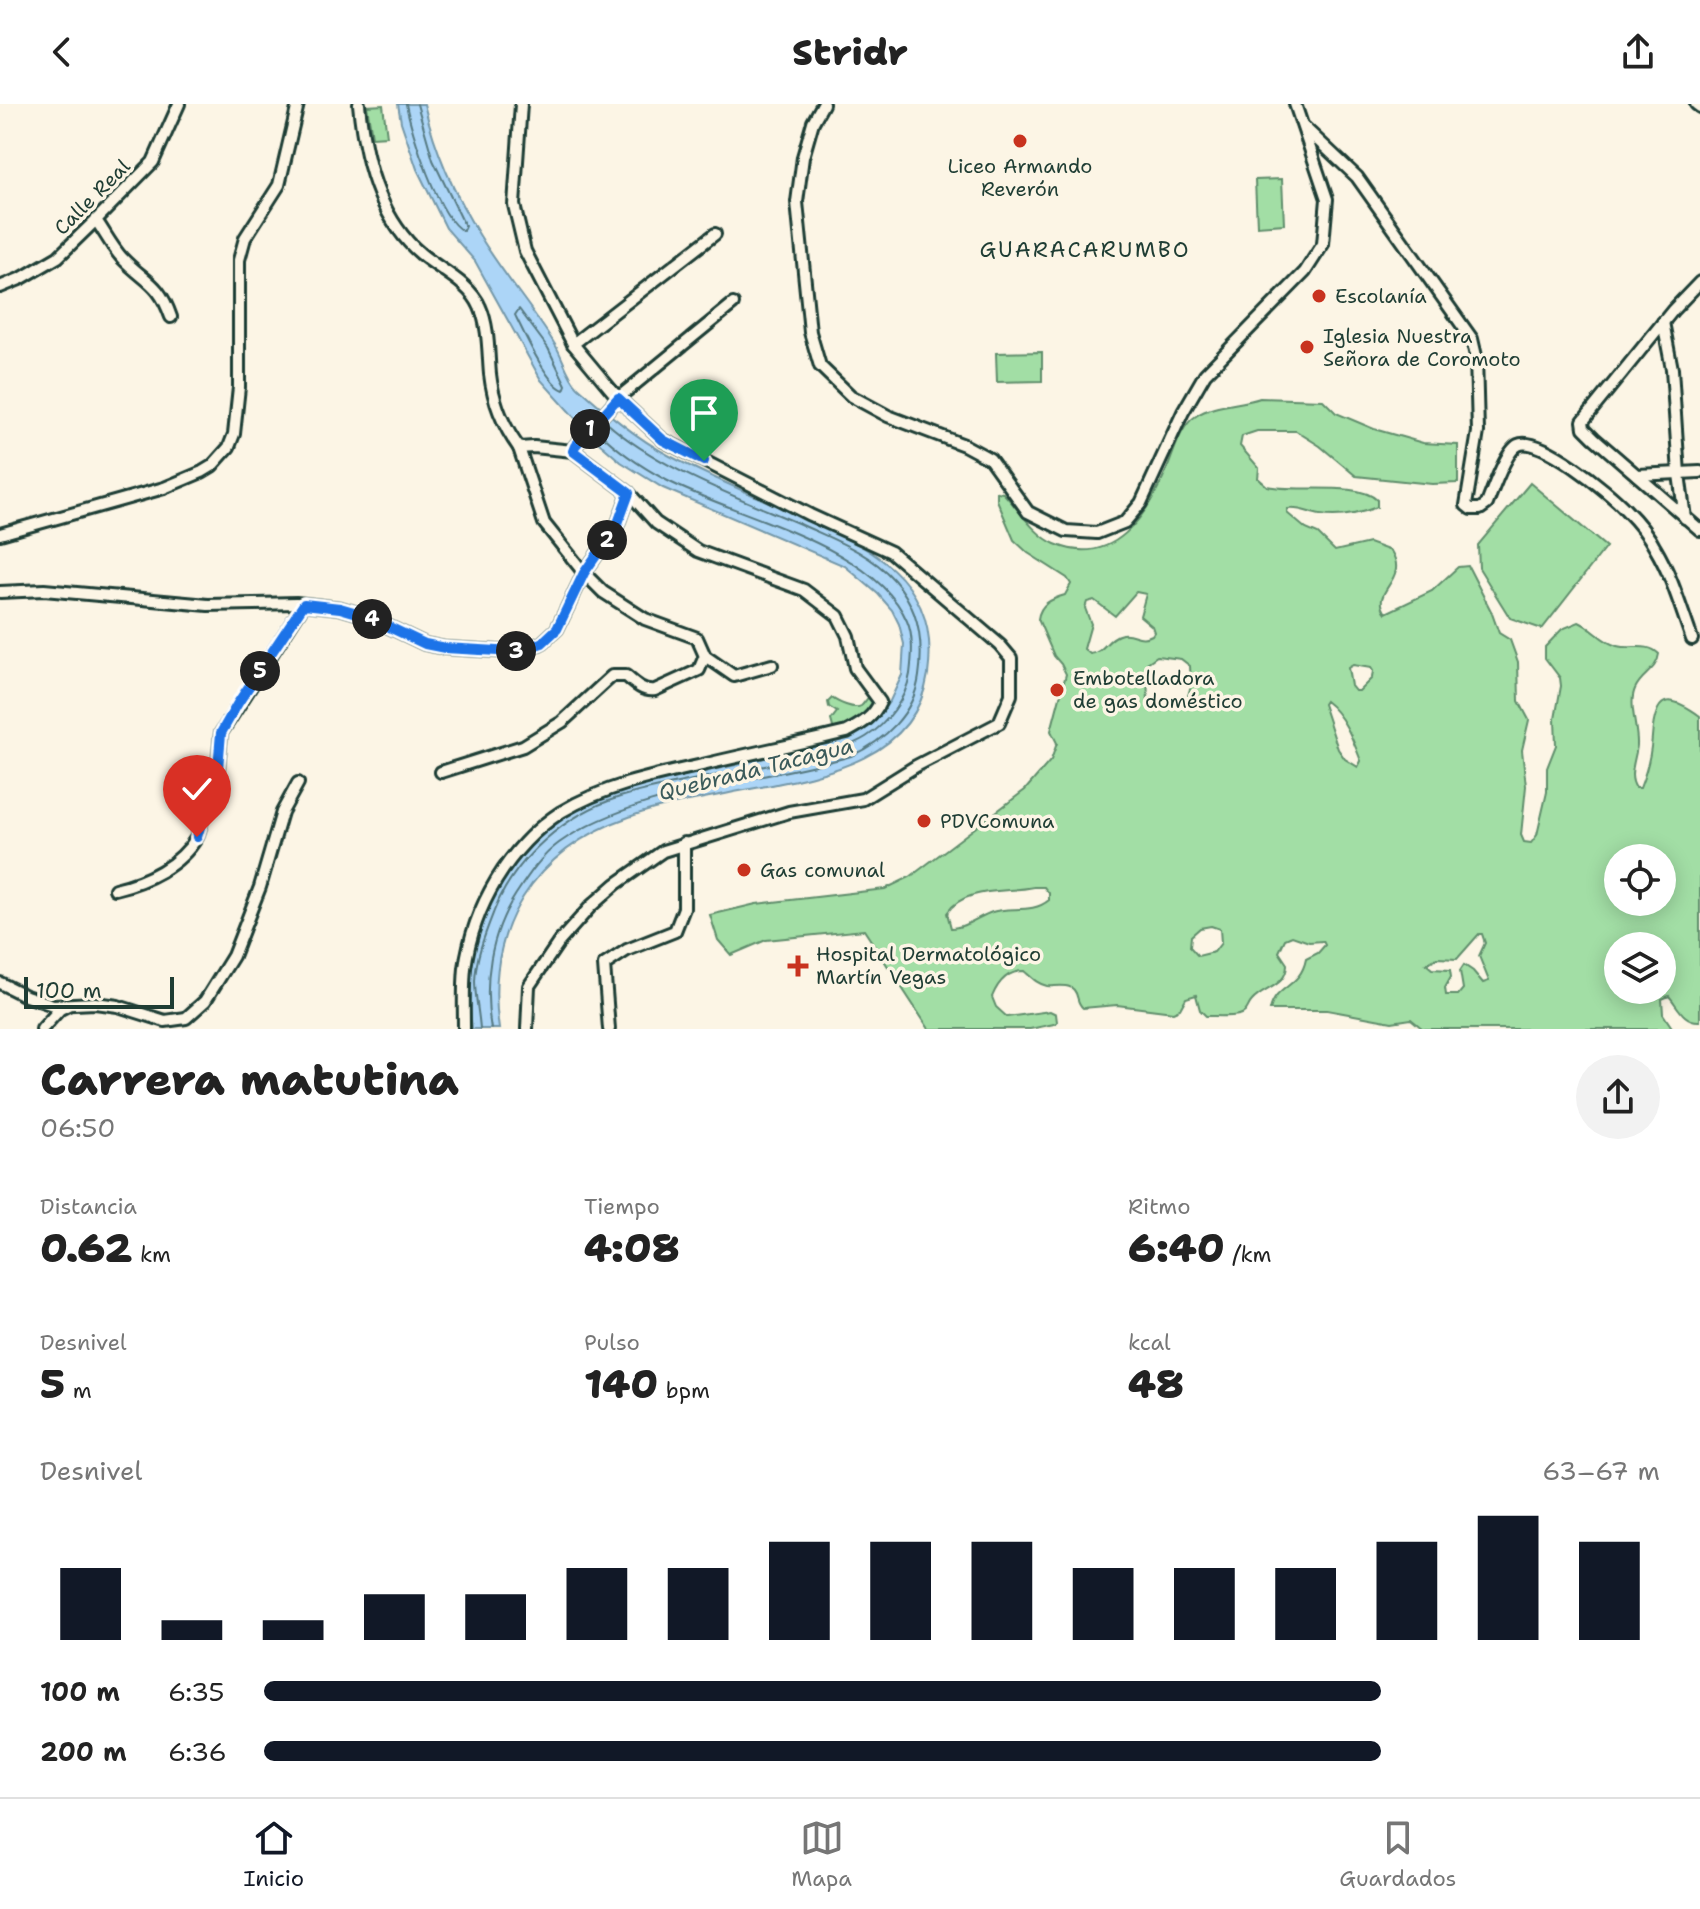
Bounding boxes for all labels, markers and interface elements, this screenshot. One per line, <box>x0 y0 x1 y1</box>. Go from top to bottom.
text: Stridr <box>792 28 908 77</box>
icon: back <box>40 30 84 74</box>
icon: share <box>1616 30 1660 74</box>
marker: Liceo Armando Reverón <box>1011 132 1029 150</box>
street label: Calle Real <box>48 153 136 241</box>
place label: Liceo Armando Reverón <box>948 153 1092 202</box>
district label: GUARACARUMBO <box>979 235 1191 264</box>
place label: Escolanía <box>1335 283 1427 309</box>
marker: Escolanía <box>1310 287 1328 305</box>
place label: Iglesia Nuestra Señora de Coromoto <box>1323 323 1521 372</box>
marker: Iglesia Nuestra Señora de Coromoto <box>1298 338 1316 356</box>
pin <box>670 379 738 461</box>
icon: arrive <box>682 391 726 435</box>
pin: 1 <box>570 409 610 449</box>
text: 1 <box>585 414 595 443</box>
pin: 2 <box>587 520 627 560</box>
text: 2 <box>599 525 615 554</box>
pin: 4 <box>352 599 392 639</box>
text: 4 <box>364 604 380 633</box>
pin: 3 <box>496 631 536 671</box>
text: 3 <box>508 636 524 665</box>
pin: 5 <box>240 651 280 691</box>
text: 5 <box>253 656 267 685</box>
place label: Embotelladora de gas doméstico <box>1073 665 1243 714</box>
marker: Embotelladora de gas doméstico <box>1048 681 1066 699</box>
water label: Quebrada Tacagua <box>655 731 857 807</box>
pin <box>163 755 231 837</box>
icon: check <box>175 767 219 811</box>
place label: PDVComuna <box>940 808 1055 834</box>
marker: PDVComuna <box>915 812 933 830</box>
map controls <box>1604 844 1676 1004</box>
button: locate <box>1604 844 1676 916</box>
place label: Gas comunal <box>760 857 885 883</box>
marker: Gas comunal <box>735 861 753 879</box>
button: layers <box>1604 932 1676 1004</box>
place label: Hospital Dermatológico Martín Vegas <box>816 941 1041 990</box>
marker: Hospital Dermatológico Martín Vegas <box>787 955 809 977</box>
scale bar <box>24 973 174 1009</box>
text: 100 m <box>36 976 102 1005</box>
text: Carrera matutina <box>40 1050 459 1109</box>
button: share <box>1576 1055 1660 1139</box>
text: 06:50 <box>40 1110 115 1145</box>
text: Distancia <box>40 1192 137 1221</box>
text: Tiempo <box>584 1192 660 1221</box>
text: Ritmo <box>1128 1192 1191 1221</box>
text: 0.62 <box>40 1221 132 1275</box>
text: 4:08 <box>584 1221 680 1275</box>
text: 6:40 <box>1128 1221 1225 1275</box>
text: km <box>132 1240 171 1269</box>
text: /km <box>1225 1240 1272 1269</box>
text: Desnivel <box>40 1328 127 1357</box>
text: Pulso <box>584 1328 640 1357</box>
text: kcal <box>1128 1328 1171 1357</box>
text: 5 <box>40 1357 65 1411</box>
text: 140 <box>584 1357 658 1411</box>
text: 48 <box>1128 1357 1184 1411</box>
text: m <box>65 1376 92 1405</box>
text: bpm <box>658 1376 710 1405</box>
text: Desnivel <box>40 1453 142 1488</box>
text: 63–67 m <box>1542 1453 1660 1488</box>
text: 100 m <box>40 1674 120 1709</box>
text: 6:35 <box>168 1674 224 1709</box>
text: 200 m <box>40 1734 127 1769</box>
text: 6:36 <box>168 1734 227 1769</box>
tab: Inicio <box>244 1816 304 1893</box>
tab: Mapa <box>791 1816 852 1893</box>
tab: Guardados <box>1339 1816 1456 1893</box>

